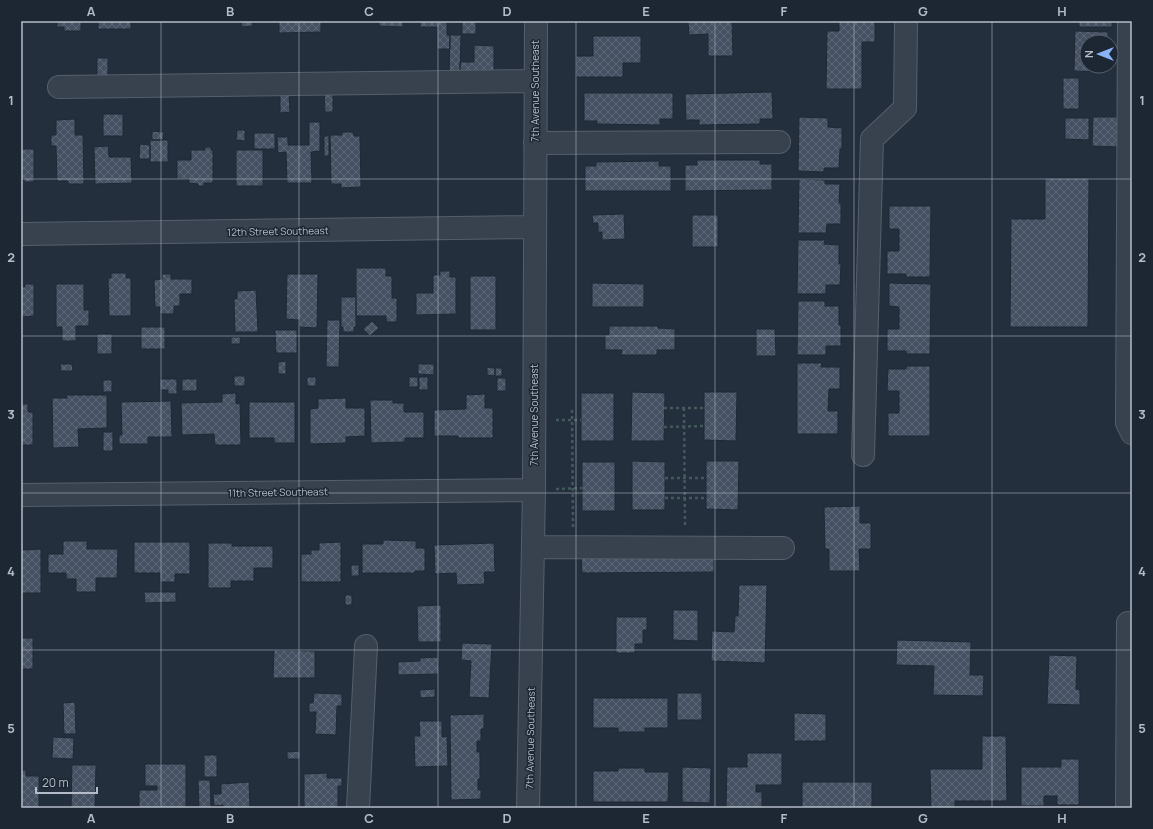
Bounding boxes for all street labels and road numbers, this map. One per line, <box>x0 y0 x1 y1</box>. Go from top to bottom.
street label: 7th Avenue Southeast <box>528 40 542 142</box>
street label: 12th Street Southeast <box>227 223 329 239</box>
street label: 7th Avenue Southeast <box>527 364 541 466</box>
street label: 11th Street Southeast <box>228 484 328 500</box>
street label: 7th Avenue Southeast <box>522 687 538 789</box>

